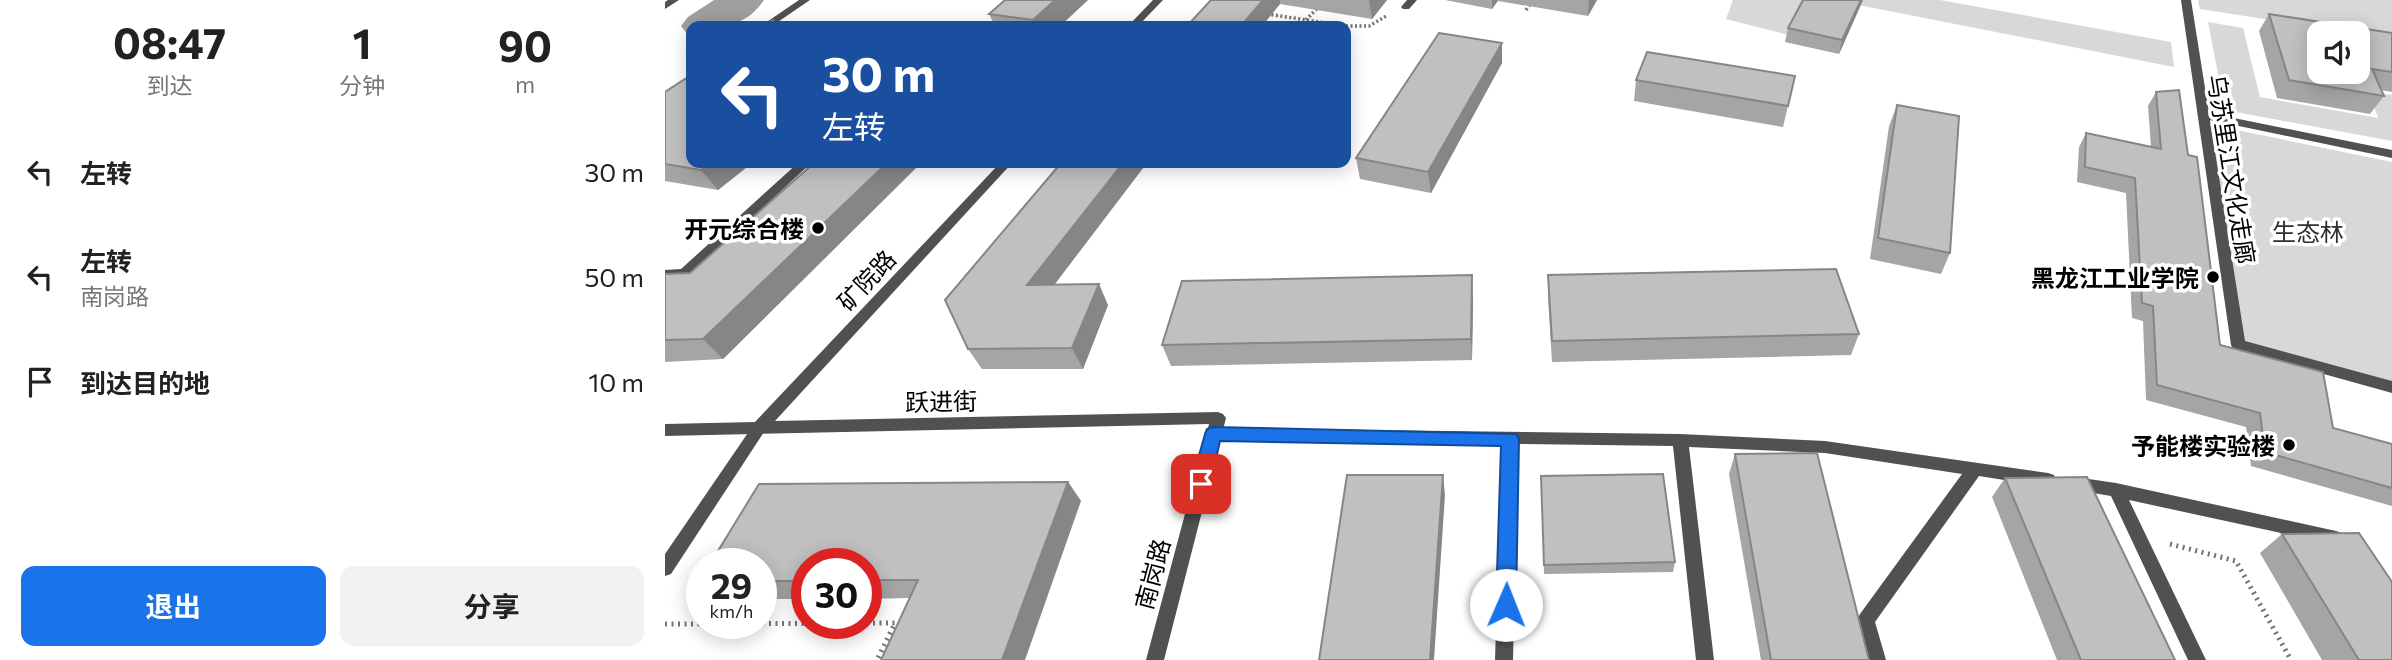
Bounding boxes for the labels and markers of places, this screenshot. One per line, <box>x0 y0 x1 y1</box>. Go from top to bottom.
place label: 开元综合楼 <box>684 214 804 243</box>
marker: 开元综合楼 <box>810 220 826 236</box>
place label: 黑龙江工业学院 <box>2031 263 2199 292</box>
marker: 黑龙江工业学院 <box>2205 269 2221 285</box>
place label: 予能楼实验楼 <box>2131 431 2275 460</box>
marker: 予能楼实验楼 <box>2281 437 2297 453</box>
pin <box>1171 454 1231 514</box>

